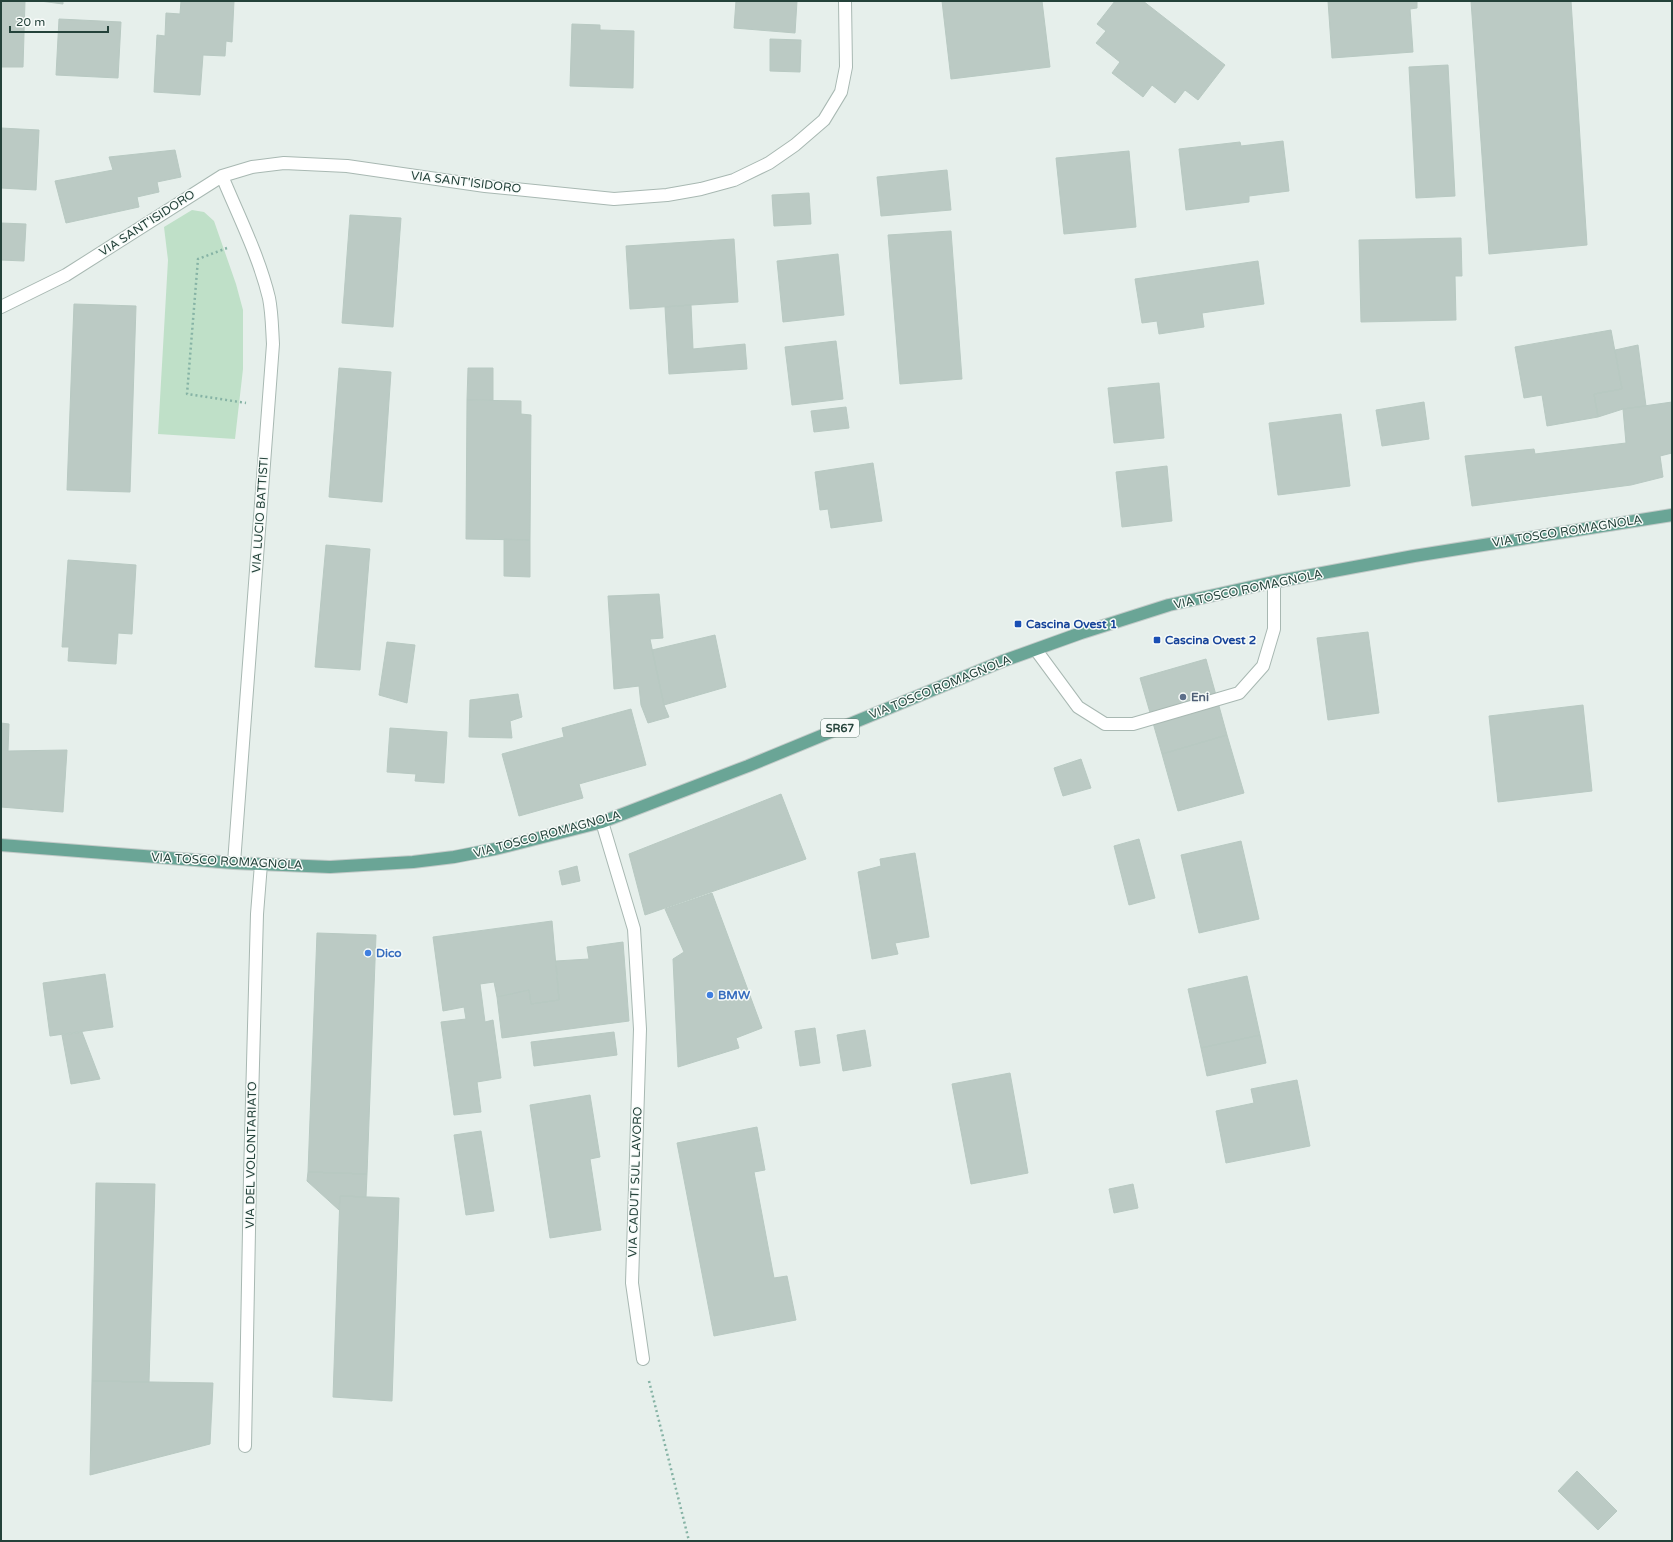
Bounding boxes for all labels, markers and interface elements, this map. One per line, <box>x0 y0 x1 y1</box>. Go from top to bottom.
scale bar <box>10 8 108 34</box>
text: 20 m <box>16 15 45 29</box>
street label: VIA SANT'ISIDORO <box>410 168 522 196</box>
street label: VIA SANT'ISIDORO <box>97 187 198 259</box>
street label: VIA LUCIO BATTISTI <box>249 456 271 574</box>
street label: VIA TOSCO ROMAGNOLA <box>1491 512 1643 550</box>
street label: VIA TOSCO ROMAGNOLA <box>1172 566 1324 612</box>
place label: Cascina Ovest 1 <box>1026 617 1117 631</box>
marker: Cascina Ovest 1 <box>1013 619 1023 629</box>
place label: Cascina Ovest 2 <box>1165 633 1256 647</box>
marker: Cascina Ovest 2 <box>1152 635 1162 645</box>
street label: VIA TOSCO ROMAGNOLA <box>867 652 1013 722</box>
place label: Eni <box>1191 690 1209 704</box>
marker: Eni <box>1178 692 1188 702</box>
road number: SR67 <box>821 719 859 737</box>
street label: VIA TOSCO ROMAGNOLA <box>472 808 622 860</box>
street label: VIA TOSCO ROMAGNOLA <box>151 850 303 872</box>
place label: Dico <box>376 946 402 960</box>
marker: Dico <box>363 948 373 958</box>
place label: BMW <box>718 988 751 1002</box>
marker: BMW <box>705 990 715 1000</box>
street label: VIA DEL VOLONTARIATO <box>243 1081 259 1229</box>
street label: VIA CADUTI SUL LAVORO <box>625 1106 645 1258</box>

